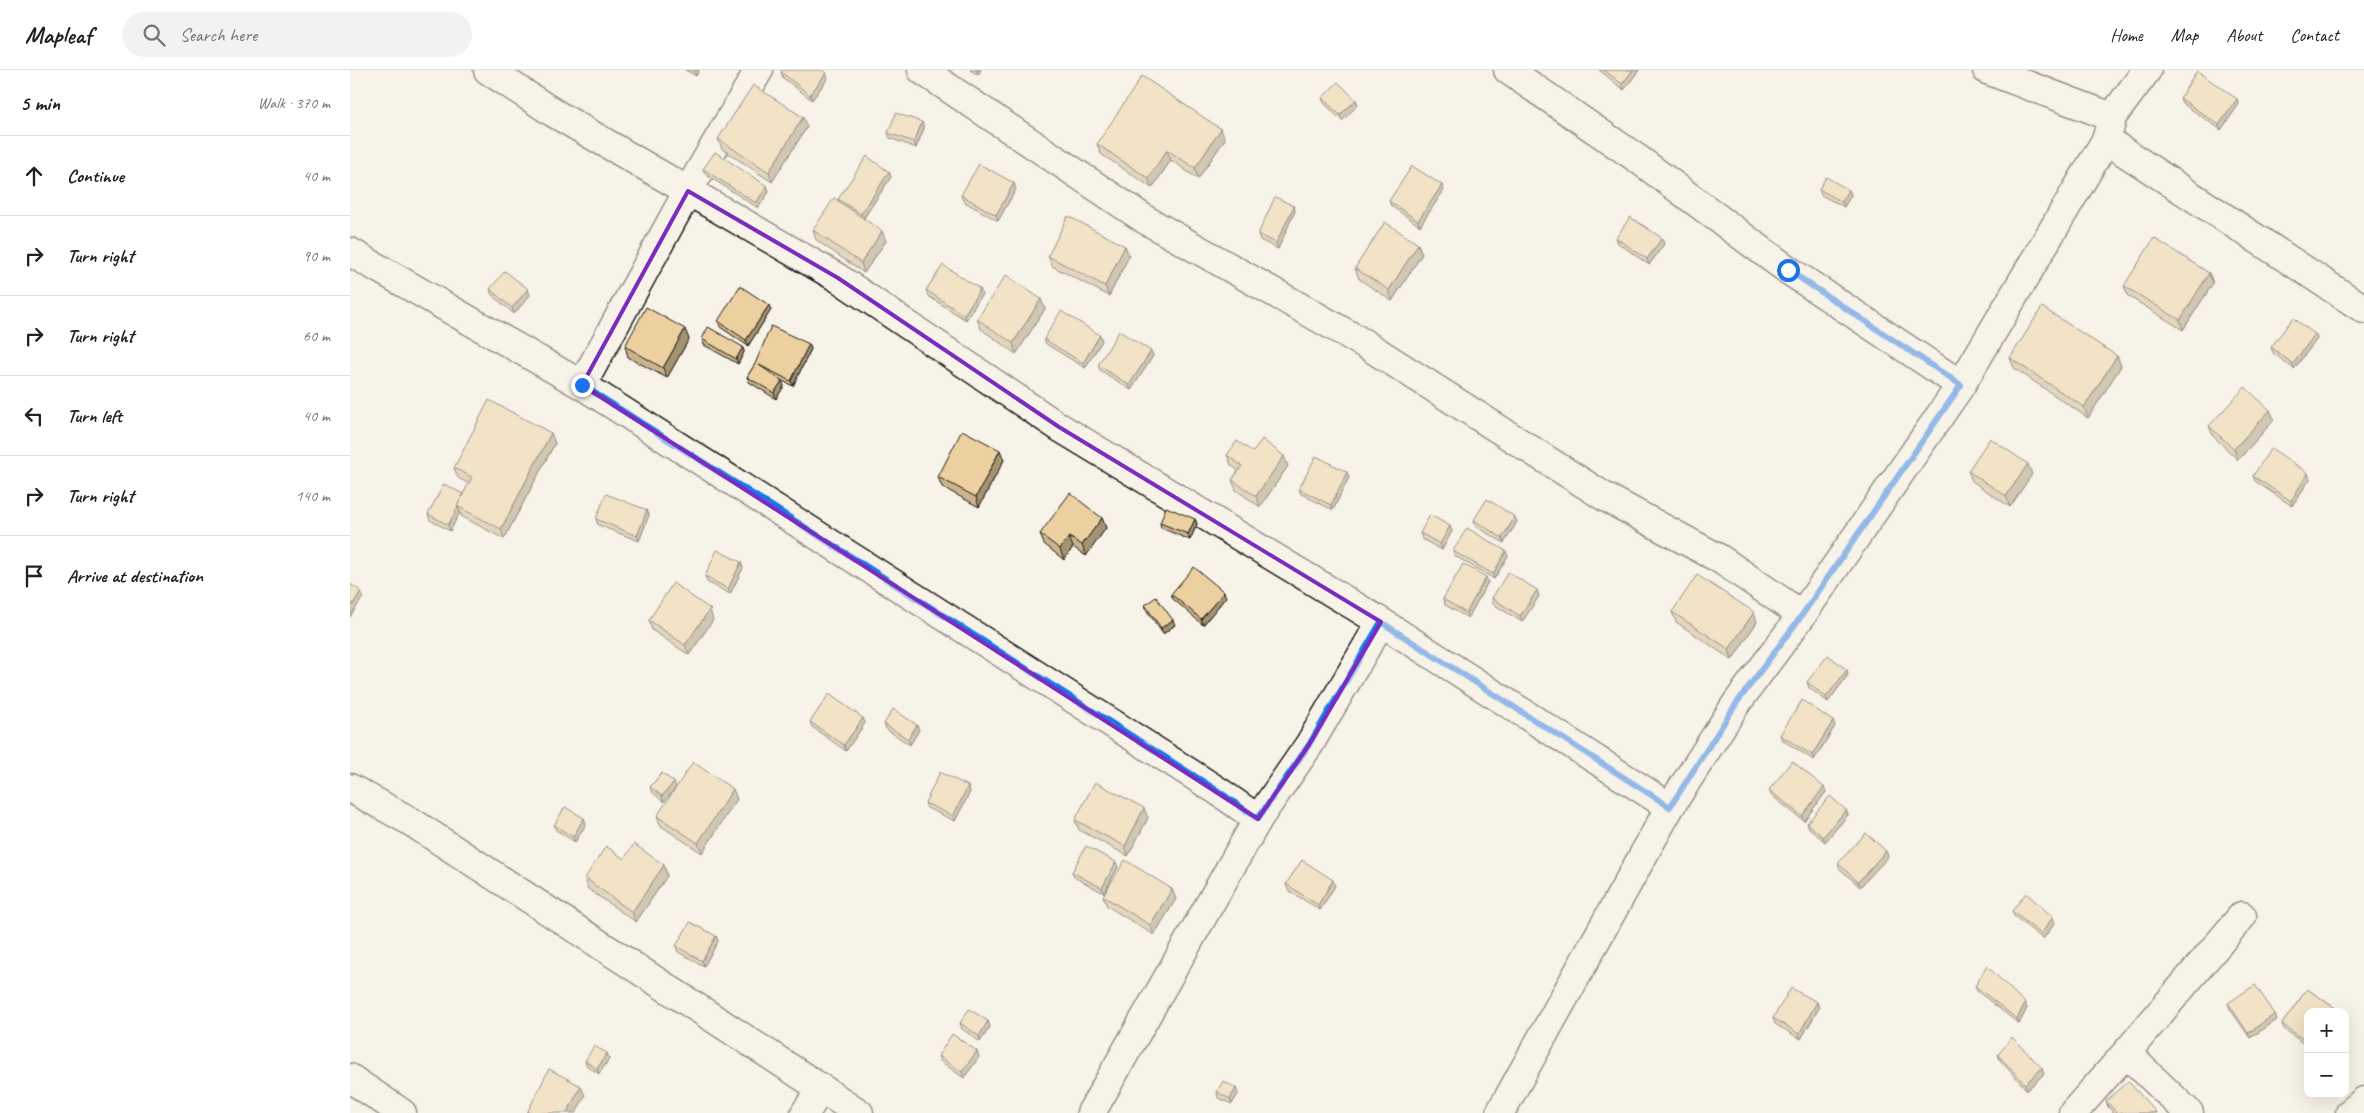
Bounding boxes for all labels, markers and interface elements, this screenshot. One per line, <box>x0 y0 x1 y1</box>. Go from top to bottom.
search box <box>122 12 472 57</box>
text: Mapleaf <box>25 20 92 50</box>
icon: search <box>140 21 168 49</box>
text: Search here <box>180 23 257 47</box>
text: Home <box>2110 24 2143 46</box>
text: Map <box>2171 24 2198 46</box>
text: About <box>2226 24 2262 46</box>
text: Contact <box>2290 24 2339 46</box>
text: 5 min <box>20 90 60 116</box>
text: Walk · 370 m <box>258 93 330 113</box>
icon: ahead <box>20 162 48 190</box>
text: Continue <box>67 164 124 188</box>
text: 40 m <box>303 166 330 186</box>
icon: right <box>20 242 48 270</box>
text: Turn right <box>67 244 134 268</box>
text: 90 m <box>303 246 330 266</box>
route start <box>1777 259 1800 282</box>
icon: right <box>20 322 48 350</box>
text: Turn right <box>67 324 134 348</box>
text: 60 m <box>303 326 330 346</box>
route end <box>571 374 594 397</box>
icon: left <box>20 402 48 430</box>
text: Turn left <box>67 404 122 428</box>
text: 40 m <box>303 406 330 426</box>
icon: right <box>20 482 48 510</box>
text: Turn right <box>67 484 134 508</box>
text: 140 m <box>296 486 330 506</box>
icon: arrive <box>20 562 48 590</box>
text: Arrive at destination <box>67 564 203 588</box>
map controls <box>2304 1008 2349 1098</box>
button: + <box>2304 1008 2349 1053</box>
button: − <box>2304 1053 2349 1098</box>

